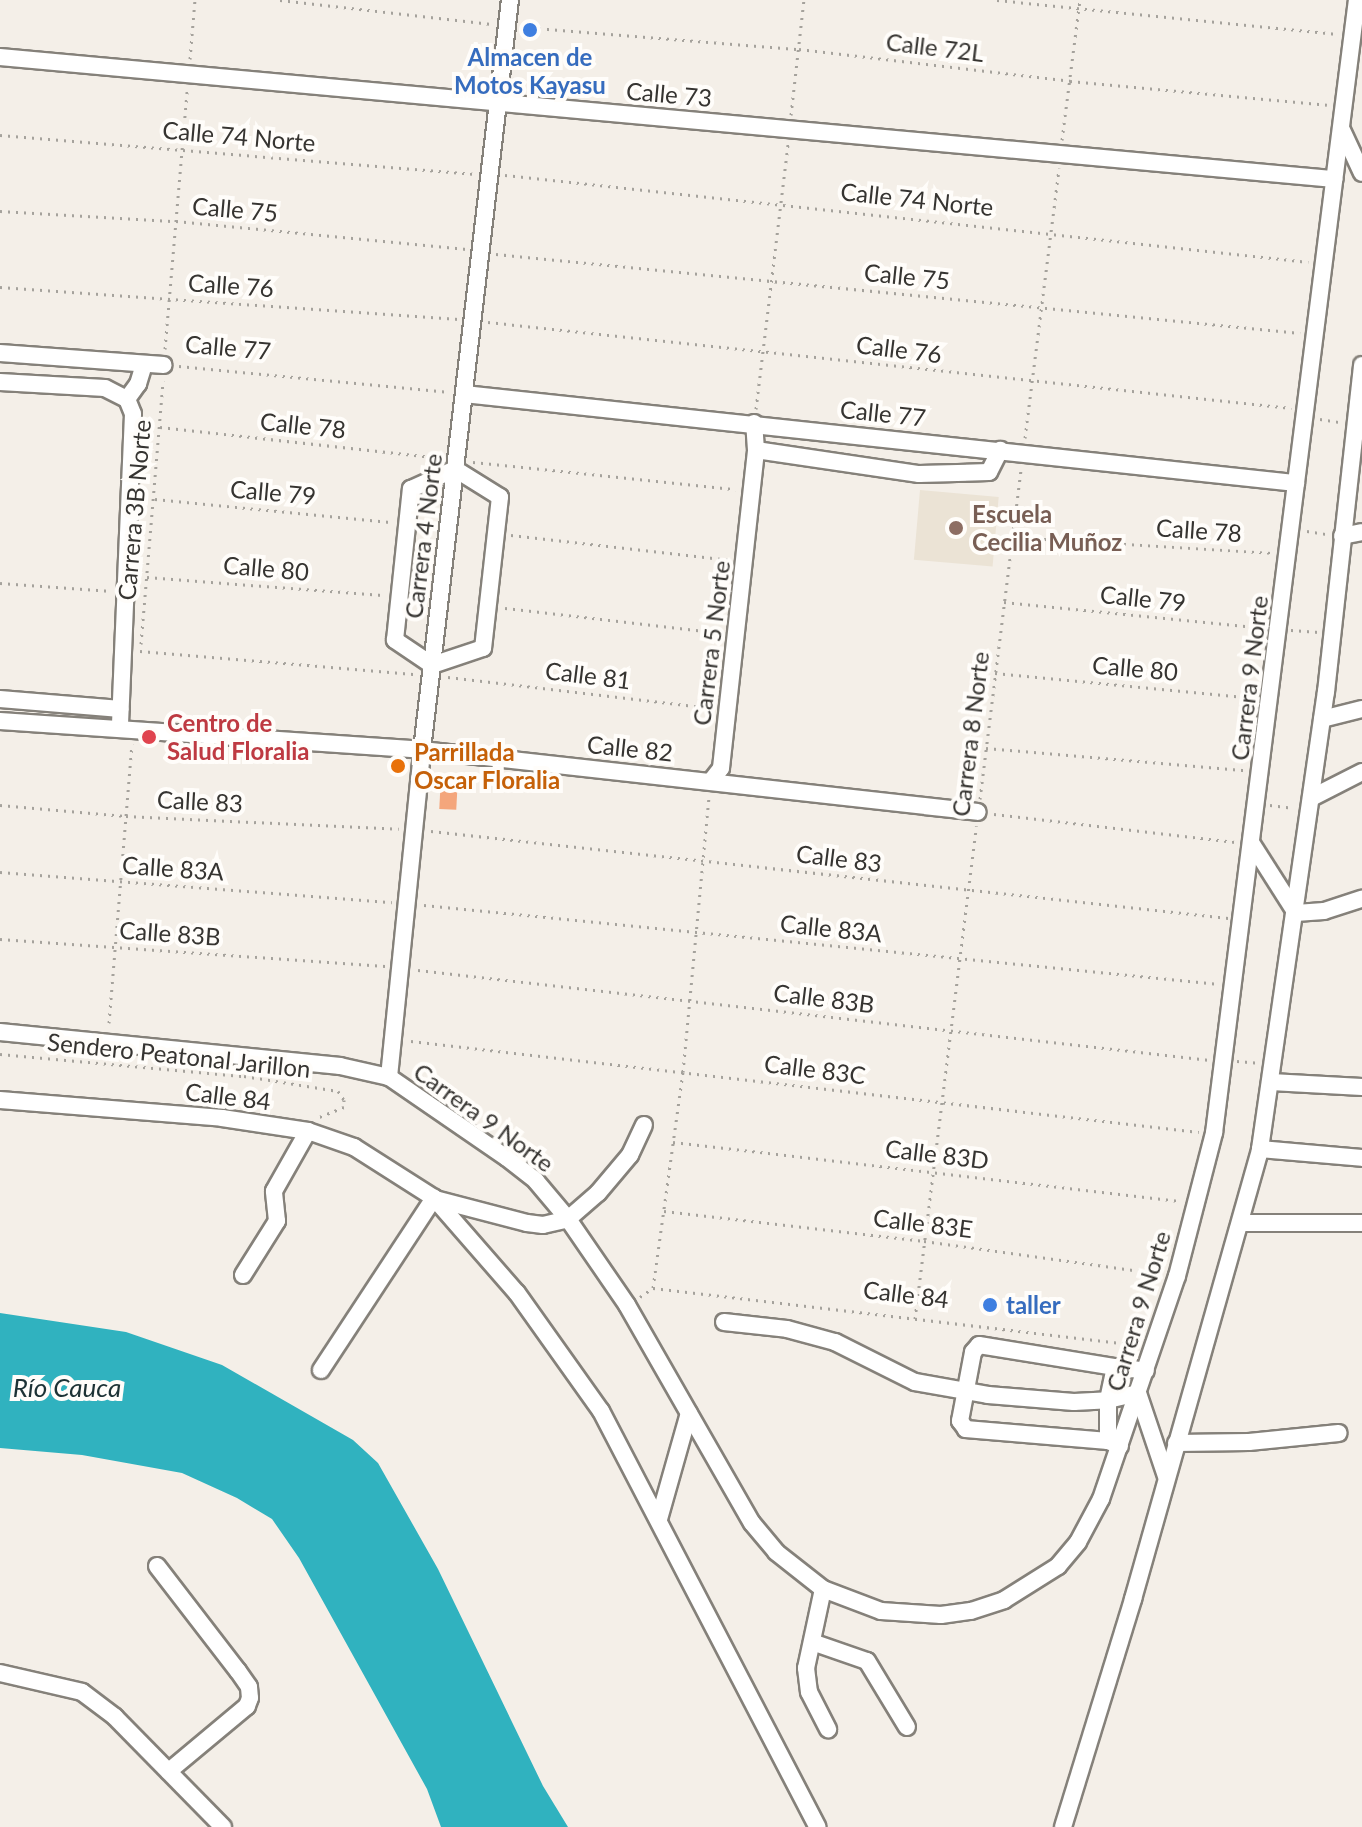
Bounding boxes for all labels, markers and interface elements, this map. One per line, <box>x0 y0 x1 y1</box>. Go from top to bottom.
marker: Almacen de Motos Kayasu <box>521 21 539 39</box>
street label: Calle 72L <box>884 27 986 67</box>
place label: Almacen de Motos Kayasu <box>454 43 606 99</box>
street label: Calle 73 <box>625 76 713 112</box>
street label: Calle 74 Norte <box>161 115 317 157</box>
street label: Calle 74 Norte <box>839 177 995 221</box>
street label: Calle 75 <box>191 191 279 227</box>
street label: Calle 75 <box>863 257 951 295</box>
street label: Calle 76 <box>187 268 275 302</box>
street label: Calle 77 <box>184 329 272 365</box>
street label: Calle 76 <box>855 329 943 369</box>
street label: Calle 77 <box>839 394 927 432</box>
street label: Calle 78 <box>259 406 347 444</box>
street label: Carrera 3B Norte <box>112 418 156 602</box>
street label: Carrera 4 Norte <box>399 452 447 620</box>
street label: Calle 79 <box>229 474 317 510</box>
place label: Escuela Cecilia Muñoz <box>972 500 1122 556</box>
street label: Calle 78 <box>1155 513 1243 547</box>
marker: Escuela Cecilia Muñoz <box>947 519 965 537</box>
street label: Calle 80 <box>222 550 310 586</box>
street label: Carrera 5 Norte <box>687 559 735 727</box>
street label: Calle 79 <box>1099 579 1187 617</box>
street label: Carrera 9 Norte <box>1225 594 1273 762</box>
street label: Carrera 8 Norte <box>946 650 994 818</box>
street label: Calle 80 <box>1091 650 1179 686</box>
street label: Calle 81 <box>544 655 632 695</box>
place label: Centro de Salud Floralia <box>167 709 309 765</box>
marker: Centro de Salud Floralia <box>138 726 160 748</box>
street label: Calle 82 <box>586 729 674 767</box>
place label: Parrillada Oscar Floralia <box>414 738 561 794</box>
marker: Parrillada Oscar Floralia <box>389 757 407 775</box>
street label: Calle 83 <box>156 784 244 818</box>
street label: Calle 83 <box>795 838 883 878</box>
street label: Calle 83A <box>121 850 225 886</box>
street label: Calle 83A <box>779 908 883 948</box>
street label: Calle 83B <box>118 915 222 951</box>
street label: Calle 83B <box>772 978 876 1018</box>
street label: Sendero Peatonal Jarillon <box>46 1027 312 1083</box>
street label: Calle 83C <box>763 1048 867 1090</box>
street label: Carrera 9 Norte <box>408 1057 560 1177</box>
street label: Calle 84 <box>184 1076 272 1116</box>
street label: Calle 83D <box>884 1133 990 1175</box>
street label: Calle 83E <box>872 1203 974 1243</box>
street label: Carrera 9 Norte <box>1100 1228 1176 1394</box>
street label: Calle 84 <box>862 1274 950 1314</box>
place label: taller <box>1006 1291 1061 1319</box>
marker: taller <box>981 1296 999 1314</box>
water label: Río Cauca <box>13 1372 121 1404</box>

